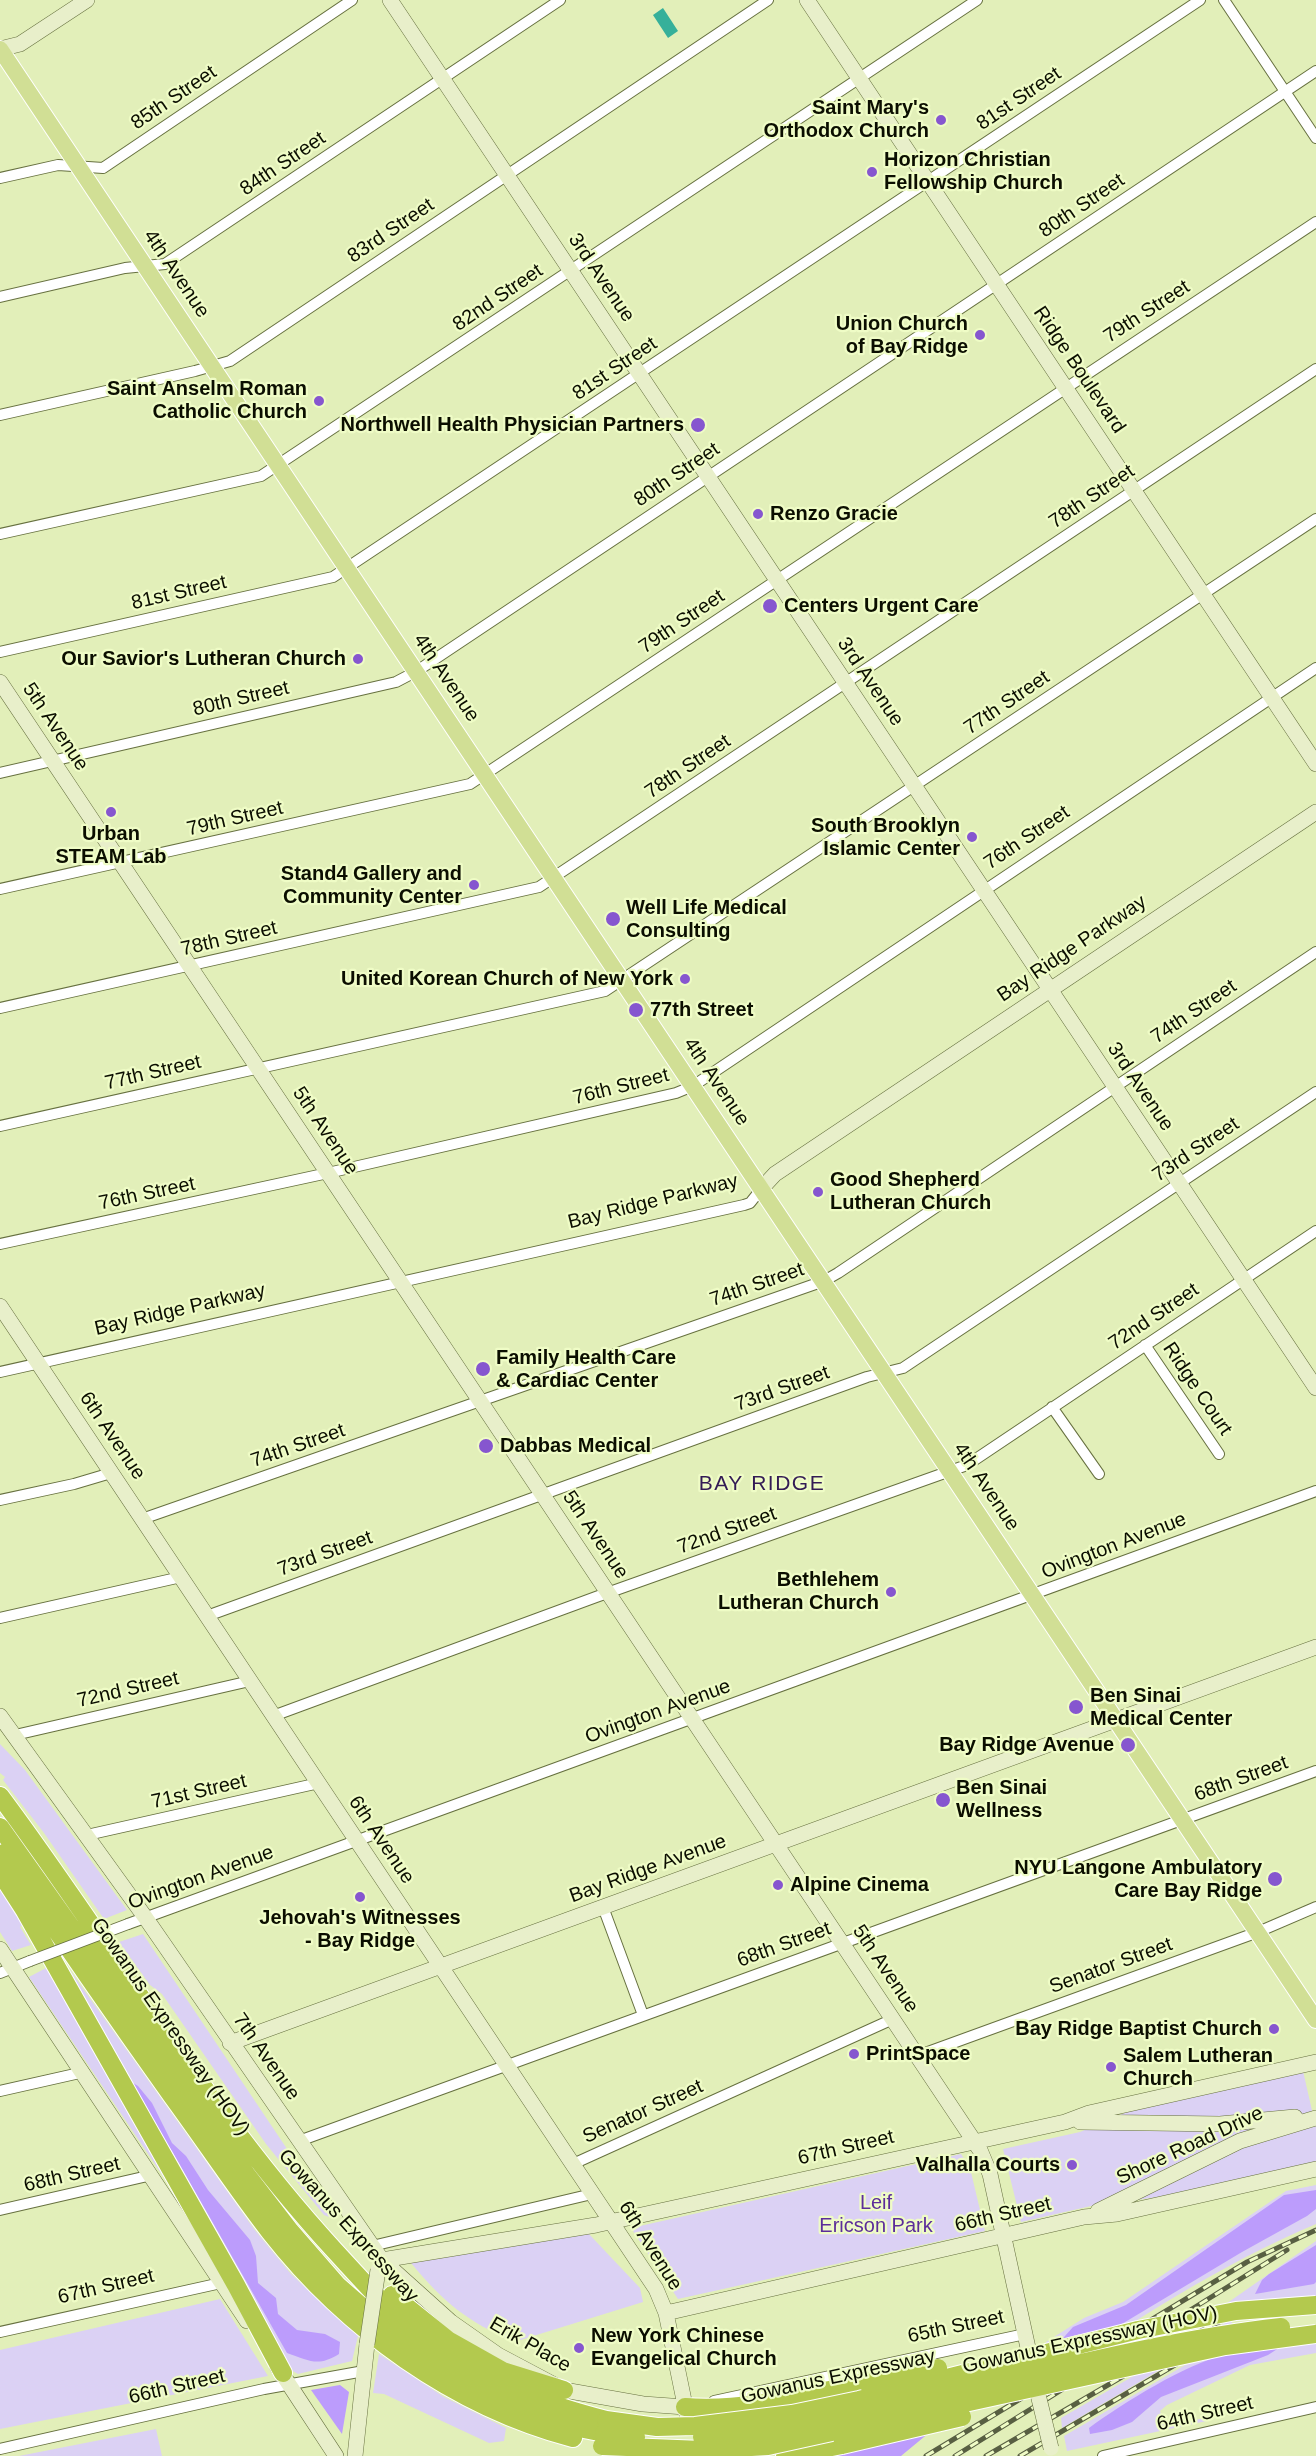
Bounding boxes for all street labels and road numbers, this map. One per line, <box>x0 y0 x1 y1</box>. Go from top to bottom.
street label: 85th Street <box>127 61 221 135</box>
street label: 81st Street <box>972 62 1066 136</box>
street label: 84th Street <box>236 127 330 201</box>
street label: 80th Street <box>1035 169 1129 243</box>
street label: 83rd Street <box>343 193 439 269</box>
street label: 4th Avenue <box>138 225 214 323</box>
street label: 3rd Avenue <box>563 229 639 327</box>
street label: 82nd Street <box>448 259 548 337</box>
street label: 79th Street <box>1099 275 1195 349</box>
street label: Ridge Boulevard <box>1028 302 1130 438</box>
street label: 81st Street <box>568 332 662 406</box>
street label: 80th Street <box>630 438 724 512</box>
street label: 78th Street <box>1045 460 1139 534</box>
street label: 81st Street <box>129 570 229 616</box>
street label: 79th Street <box>635 585 729 659</box>
street label: 4th Avenue <box>408 629 484 727</box>
street label: 3rd Avenue <box>832 633 908 731</box>
street label: 77th Street <box>960 666 1054 740</box>
street label: 80th Street <box>191 676 291 722</box>
street label: 5th Avenue <box>17 678 93 776</box>
street label: 78th Street <box>641 730 735 804</box>
street label: 79th Street <box>185 796 285 842</box>
street label: 76th Street <box>980 801 1074 875</box>
street label: Bay Ridge Parkway <box>993 890 1151 1008</box>
street label: 78th Street <box>179 916 279 962</box>
street label: 74th Street <box>1147 975 1241 1049</box>
street label: 4th Avenue <box>678 1033 754 1131</box>
street label: 3rd Avenue <box>1102 1038 1178 1136</box>
street label: 77th Street <box>103 1050 203 1096</box>
street label: 76th Street <box>571 1064 671 1110</box>
street label: 5th Avenue <box>287 1082 363 1180</box>
street label: 73rd Street <box>1148 1112 1244 1188</box>
street label: Bay Ridge Parkway <box>565 1169 741 1235</box>
street label: 76th Street <box>97 1172 197 1216</box>
street label: 74th Street <box>707 1258 807 1312</box>
street label: 72nd Street <box>1104 1278 1204 1356</box>
street label: Bay Ridge Parkway <box>92 1279 268 1341</box>
street label: Ridge Court <box>1157 1338 1237 1440</box>
street label: 73rd Street <box>731 1361 833 1417</box>
street label: 6th Avenue <box>74 1387 150 1485</box>
street label: 74th Street <box>248 1419 348 1473</box>
street label: 4th Avenue <box>948 1438 1024 1536</box>
street label: 5th Avenue <box>557 1486 633 1584</box>
street label: 72nd Street <box>674 1502 780 1560</box>
street label: Ovington Avenue <box>1038 1507 1190 1585</box>
street label: 73rd Street <box>274 1526 376 1582</box>
street label: 72nd Street <box>75 1667 181 1713</box>
street label: Ovington Avenue <box>582 1675 734 1749</box>
street label: 68th Street <box>1191 1751 1291 1807</box>
street label: 71st Street <box>149 1769 249 1815</box>
street label: 6th Avenue <box>343 1791 419 1889</box>
street label: Bay Ridge Avenue <box>566 1829 730 1909</box>
street label: Ovington Avenue <box>125 1841 277 1915</box>
street label: Gowanus Expressway (HOV) <box>86 1914 254 2140</box>
street label: 68th Street <box>734 1917 834 1973</box>
street label: 5th Avenue <box>847 1920 923 2018</box>
street label: Senator Street <box>1046 1933 1176 1999</box>
street label: 7th Avenue <box>227 2009 305 2105</box>
street label: Senator Street <box>579 2075 707 2149</box>
street label: Shore Road Drive <box>1113 2102 1267 2190</box>
street label: 67th Street <box>796 2125 896 2171</box>
street label: Gowanus Expressway <box>273 2144 423 2308</box>
street label: 68th Street <box>22 2152 122 2198</box>
street label: 66th Street <box>953 2192 1053 2238</box>
street label: 6th Avenue <box>613 2197 687 2295</box>
street label: 67th Street <box>56 2264 156 2310</box>
street label: Gowanus Expressway (HOV) <box>960 2301 1220 2379</box>
street label: 65th Street <box>906 2305 1006 2349</box>
street label: Erik Place <box>485 2312 575 2378</box>
street label: Gowanus Expressway <box>739 2345 937 2409</box>
street label: 66th Street <box>127 2364 227 2410</box>
street label: 64th Street <box>1155 2391 1255 2437</box>

